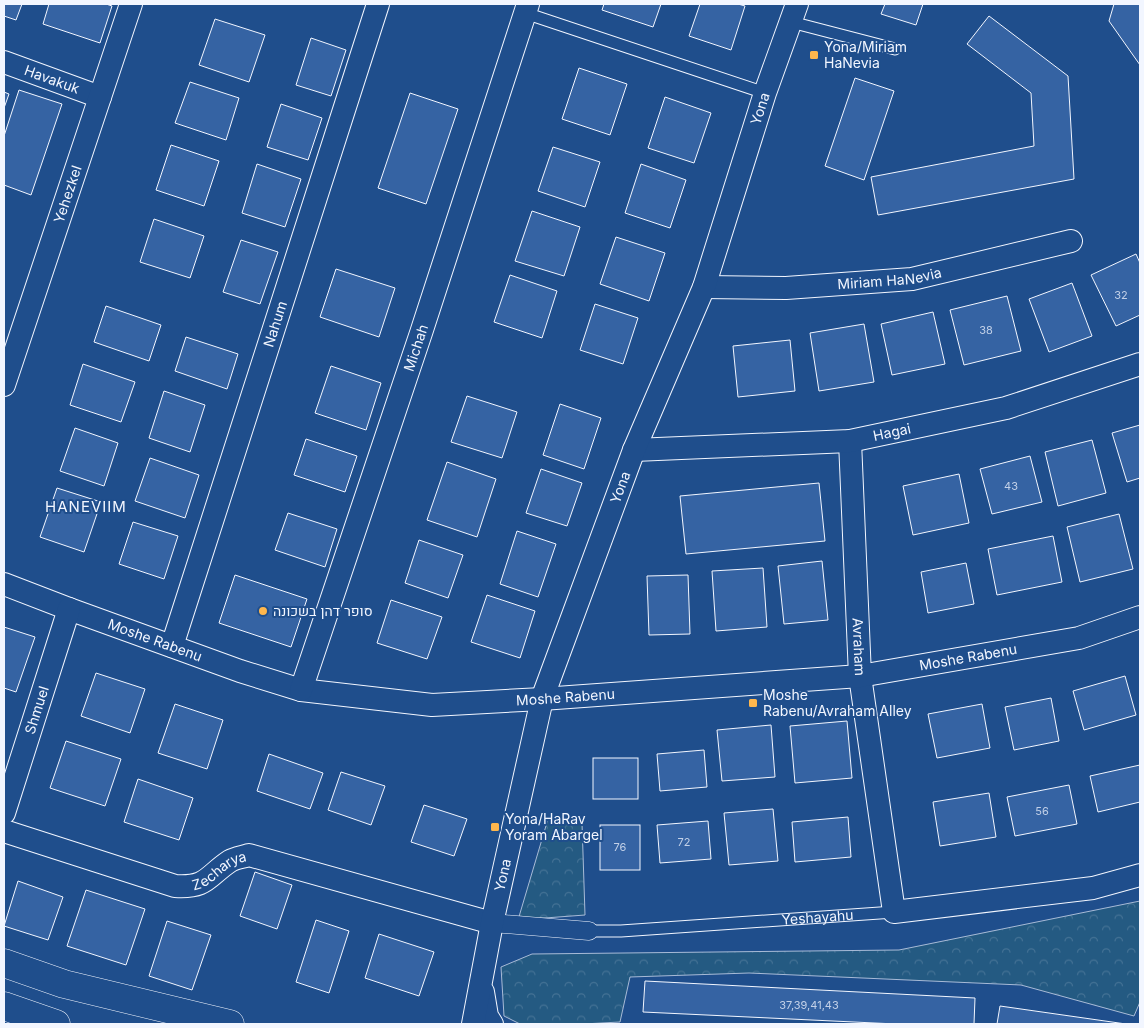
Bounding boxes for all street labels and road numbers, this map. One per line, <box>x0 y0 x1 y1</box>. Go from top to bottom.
street label: Havakuk <box>22 61 82 97</box>
street label: Yona <box>747 90 773 127</box>
street label: Yehezkel <box>50 163 85 225</box>
street label: Miriam HaNevia <box>837 263 943 292</box>
street label: Nahum <box>259 299 290 349</box>
street label: Michah <box>400 322 431 373</box>
street label: Hagai <box>871 419 912 444</box>
street label: Yona <box>606 469 633 506</box>
street label: Moshe Rabenu <box>106 615 204 665</box>
street label: Avraham <box>850 617 869 676</box>
street label: Moshe Rabenu <box>918 640 1018 674</box>
street label: Shmuel <box>21 684 52 736</box>
street label: Moshe Rabenu <box>516 685 615 708</box>
street label: Zecharya <box>190 847 248 893</box>
street label: Yona <box>490 857 514 893</box>
street label: Yeshayahu <box>781 906 854 928</box>

